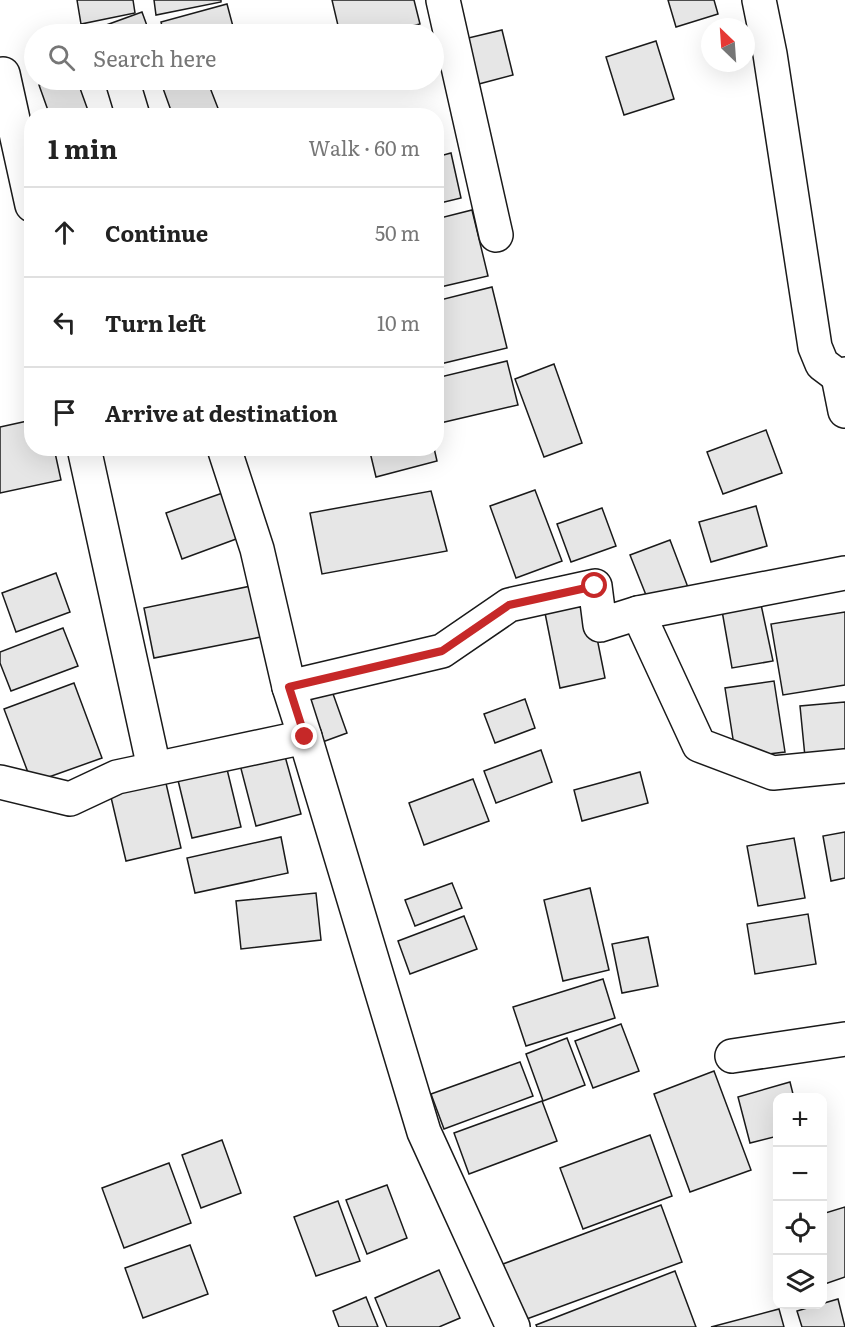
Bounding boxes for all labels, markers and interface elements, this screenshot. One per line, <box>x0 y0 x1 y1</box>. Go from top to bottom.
north arrow <box>701 18 755 72</box>
search box <box>24 24 444 90</box>
icon: search <box>45 41 78 74</box>
text: Search here <box>93 41 216 74</box>
text: 1 min <box>48 128 117 167</box>
text: Walk · 60 m <box>308 132 420 162</box>
icon: ahead <box>48 216 81 249</box>
text: Continue <box>105 216 208 249</box>
text: 50 m <box>375 217 420 247</box>
icon: left <box>48 306 81 339</box>
text: Turn left <box>105 306 206 339</box>
text: 10 m <box>377 307 420 337</box>
icon: arrive <box>48 396 81 429</box>
text: Arrive at destination <box>105 396 338 429</box>
route start <box>581 572 607 598</box>
route end <box>291 723 317 749</box>
map controls <box>773 1093 827 1309</box>
button: + <box>773 1093 827 1147</box>
button: − <box>773 1147 827 1201</box>
button: locate <box>773 1201 827 1255</box>
button: layers <box>773 1255 827 1309</box>

